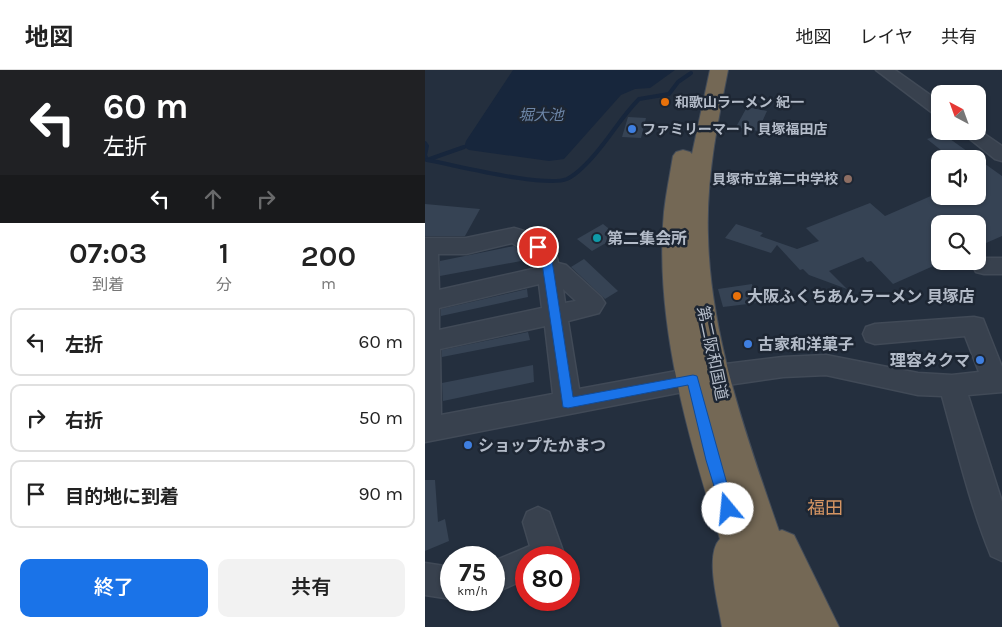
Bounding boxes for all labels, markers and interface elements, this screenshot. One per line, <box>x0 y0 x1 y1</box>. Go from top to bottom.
text: 地図 <box>25 23 73 51</box>
text: 地図 <box>796 26 832 48</box>
text: レイヤ <box>860 26 913 48</box>
text: 共有 <box>941 26 977 48</box>
north arrow <box>931 85 986 140</box>
map controls <box>931 85 986 270</box>
text: 60 m <box>103 86 188 127</box>
icon: left <box>20 90 85 155</box>
place label: 和歌山ラーメン 紀一 <box>675 94 804 111</box>
marker: 和歌山ラーメン 紀一 <box>659 96 671 108</box>
water label: 堀大池 <box>518 106 565 124</box>
place label: ファミリーマート 貝塚福田店 <box>642 121 828 138</box>
marker: ファミリーマート 貝塚福田店 <box>626 123 638 135</box>
text: 左折 <box>103 134 147 160</box>
button: sound <box>931 150 986 205</box>
place label: 貝塚市立第二中学校 <box>712 171 838 188</box>
marker: 貝塚市立第二中学校 <box>842 173 854 185</box>
icon: left <box>146 185 174 213</box>
icon: ahead <box>199 185 227 213</box>
icon: right <box>252 185 280 213</box>
button: search <box>931 215 986 270</box>
pin <box>517 226 559 268</box>
place label: 第二集会所 <box>607 229 687 248</box>
marker: 第二集会所 <box>591 232 603 244</box>
icon: arrive <box>524 233 552 261</box>
text: 07:03 <box>69 235 147 271</box>
text: 1 <box>219 235 229 271</box>
text: 200 <box>301 238 356 274</box>
text: m <box>321 274 336 293</box>
text: 到着 <box>92 275 124 294</box>
text: 分 <box>216 275 232 294</box>
place label: 大阪ふくちあんラーメン 貝塚店 <box>747 287 974 306</box>
marker: 大阪ふくちあんラーメン 貝塚店 <box>731 290 743 302</box>
street label: 第二阪和国道 <box>693 304 732 402</box>
icon: left <box>22 328 50 356</box>
text: 60 m <box>359 331 403 353</box>
text: 左折 <box>65 334 103 356</box>
place label: 古家和洋菓子 <box>758 335 854 354</box>
marker: 古家和洋菓子 <box>742 338 754 350</box>
place label: 理容タクマ <box>890 351 970 370</box>
marker: 理容タクマ <box>974 354 986 366</box>
icon: right <box>22 404 50 432</box>
text: 50 m <box>359 407 403 429</box>
text: 右折 <box>65 410 103 432</box>
place label: ショップたかまつ <box>478 436 606 455</box>
marker: ショップたかまつ <box>462 439 474 451</box>
icon: arrive <box>22 480 50 508</box>
position arrow <box>701 482 753 534</box>
text: 90 m <box>358 483 403 505</box>
text: 目的地に到着 <box>65 486 179 508</box>
district label: 福田 <box>807 497 843 519</box>
speed limit sign: 80 <box>515 546 580 611</box>
text: 75 <box>459 558 486 587</box>
button: 終了 <box>20 559 208 617</box>
button: 共有 <box>218 559 405 617</box>
text: km/h <box>457 584 488 598</box>

